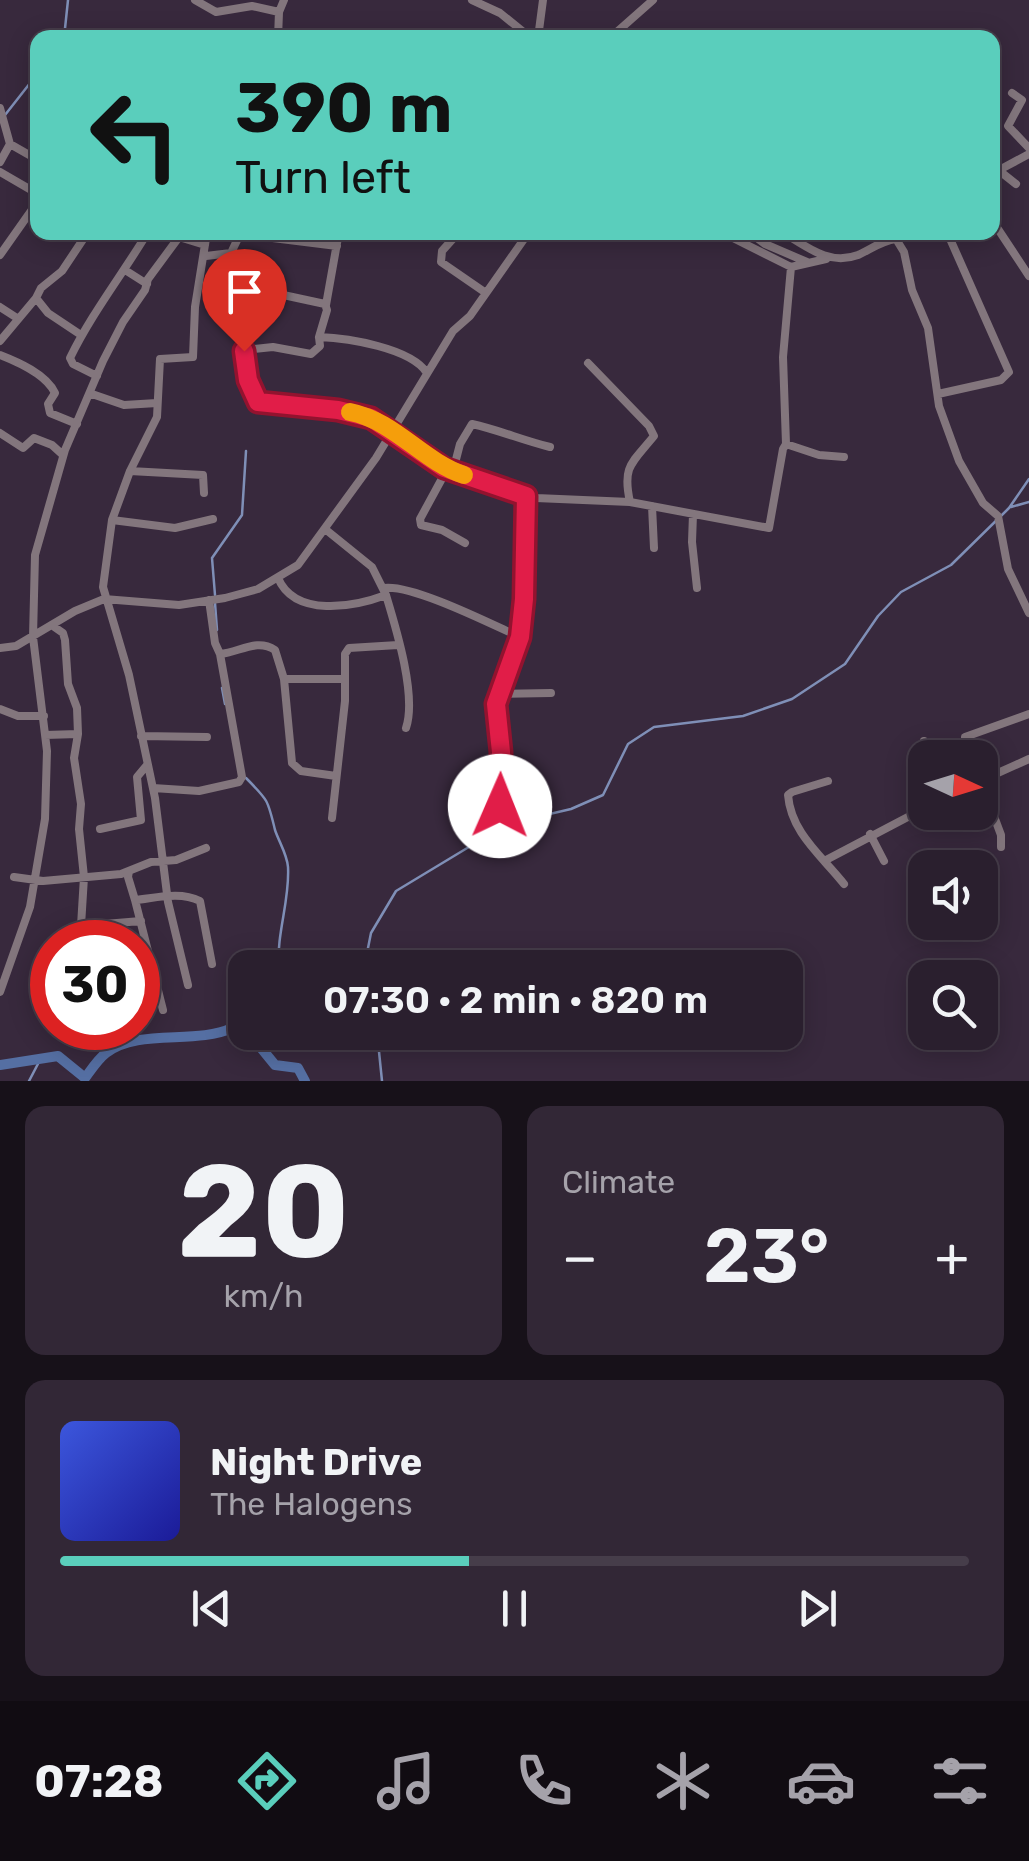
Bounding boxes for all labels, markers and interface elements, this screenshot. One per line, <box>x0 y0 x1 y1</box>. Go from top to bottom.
text: 390 m <box>235 67 453 150</box>
icon: left <box>70 70 200 200</box>
text: Turn left <box>235 151 411 204</box>
pin <box>202 249 287 352</box>
icon: arrive <box>217 264 272 319</box>
north arrow <box>908 740 998 830</box>
map controls <box>908 740 998 1050</box>
position arrow <box>448 754 552 858</box>
button: sound <box>908 850 998 940</box>
speed limit sign: 30 <box>30 920 160 1050</box>
button: search <box>908 960 998 1050</box>
text: 07:30 · 2 min · 820 m <box>323 977 708 1023</box>
text: 20 <box>177 1134 350 1289</box>
text: Climate <box>562 1163 675 1201</box>
text: 23° <box>703 1212 829 1301</box>
text: − <box>562 1225 598 1290</box>
text: + <box>935 1225 969 1290</box>
text: km/h <box>224 1277 303 1315</box>
text: Night Drive <box>210 1439 422 1485</box>
text: The Halogens <box>210 1485 413 1523</box>
icon: previous <box>184 1581 239 1636</box>
icon: pause <box>487 1581 542 1636</box>
icon: next <box>790 1581 845 1636</box>
icon: directions <box>232 1746 302 1816</box>
icon: music <box>371 1746 441 1816</box>
icon: phone <box>509 1746 579 1816</box>
icon: climate <box>648 1746 718 1816</box>
icon: car <box>786 1746 856 1816</box>
icon: filters <box>925 1746 995 1816</box>
text: 07:28 <box>34 1755 164 1808</box>

